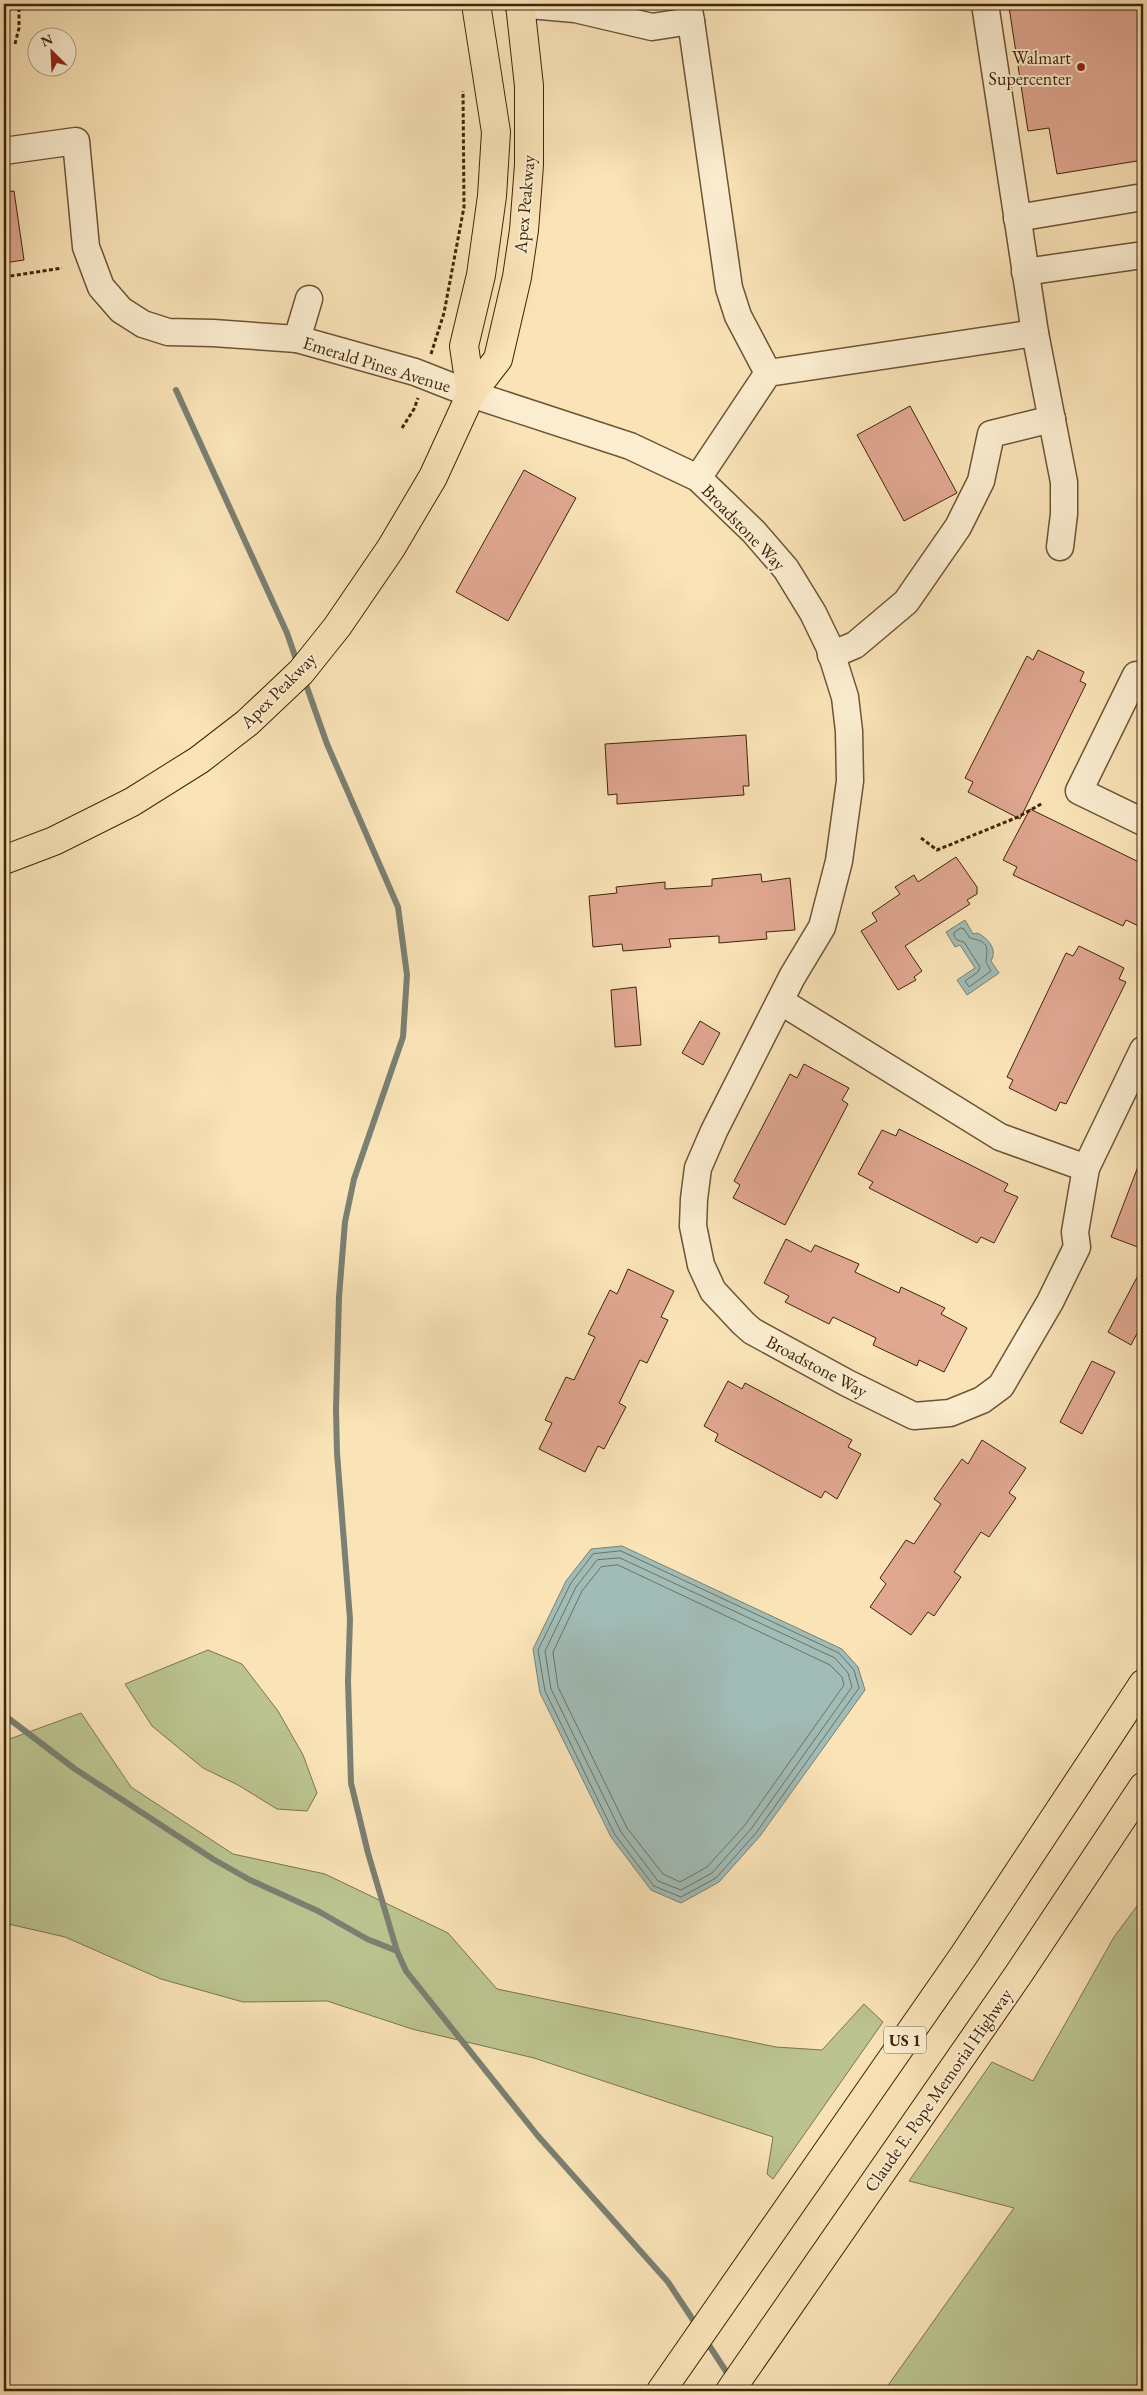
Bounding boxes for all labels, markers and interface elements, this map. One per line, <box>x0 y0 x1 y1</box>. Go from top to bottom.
north arrow <box>28 28 78 78</box>
text: N <box>38 29 56 51</box>
place label: Walmart Supercenter <box>989 46 1071 90</box>
marker: Walmart Supercenter <box>1075 61 1087 73</box>
street label: Apex Peakway <box>508 154 540 255</box>
street label: Emerald Pines Avenue <box>300 331 454 397</box>
street label: Broadstone Way <box>697 479 791 575</box>
street label: Apex Peakway <box>234 647 321 734</box>
street label: Broadstone Way <box>762 1330 872 1402</box>
street label: Claude E. Pope Memorial Highway <box>859 1984 1017 2196</box>
road number: US 1 <box>884 2026 926 2054</box>

